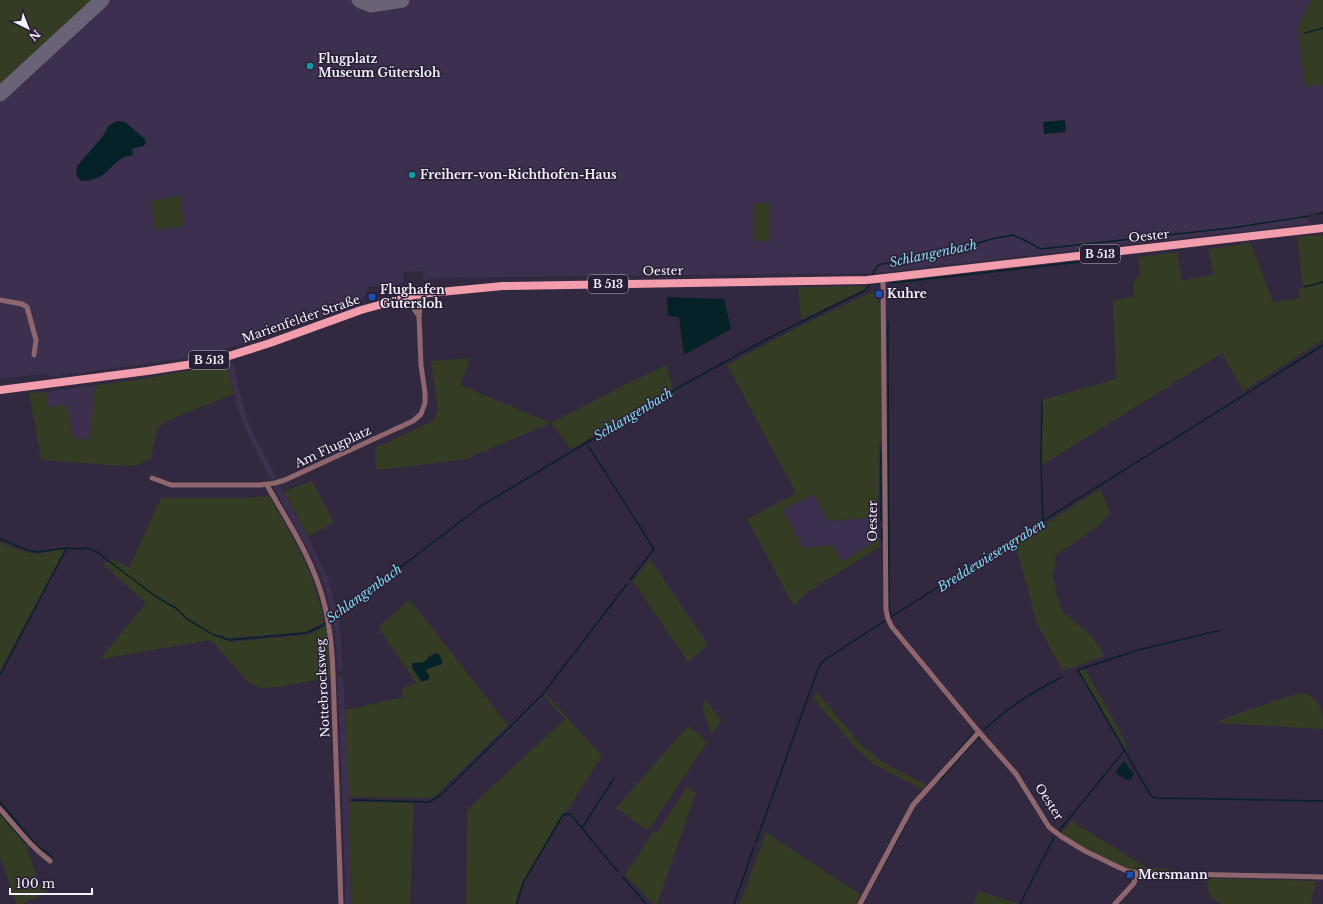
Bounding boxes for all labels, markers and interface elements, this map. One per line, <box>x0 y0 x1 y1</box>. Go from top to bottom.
north arrow <box>8 8 48 48</box>
text: N <box>26 27 43 44</box>
place label: Flugplatz Museum Gütersloh <box>318 51 441 80</box>
marker: Flugplatz Museum Gütersloh <box>305 61 315 71</box>
place label: Freiherr-von-Richthofen-Haus <box>420 167 617 182</box>
marker: Freiherr-von-Richthofen-Haus <box>407 170 417 180</box>
street label: Oester <box>1128 226 1170 245</box>
water label: Schlangenbach <box>888 236 979 271</box>
road number: B 513 <box>1080 245 1120 263</box>
street label: Oester <box>642 263 684 278</box>
road number: B 513 <box>588 275 628 293</box>
place label: Flughafen Gütersloh <box>380 282 445 311</box>
place label: Kuhre <box>887 286 927 301</box>
marker: Kuhre <box>874 289 884 299</box>
street label: Marienfelder Straße <box>240 291 362 346</box>
marker: Flughafen Gütersloh <box>367 292 377 302</box>
road number: B 513 <box>189 351 229 369</box>
water label: Schlangenbach <box>591 384 676 445</box>
street label: Am Flugplatz <box>291 422 374 471</box>
street label: Oester <box>865 500 880 541</box>
water label: Breddewiesengraben <box>933 515 1048 596</box>
water label: Schlangenbach <box>323 560 405 627</box>
street label: Nottebrocksweg <box>312 637 333 738</box>
street label: Oester <box>1032 781 1067 823</box>
place label: Mersmann <box>1138 867 1208 882</box>
scale bar <box>10 870 92 896</box>
marker: Mersmann <box>1125 870 1135 880</box>
text: 100 m <box>16 876 55 891</box>

